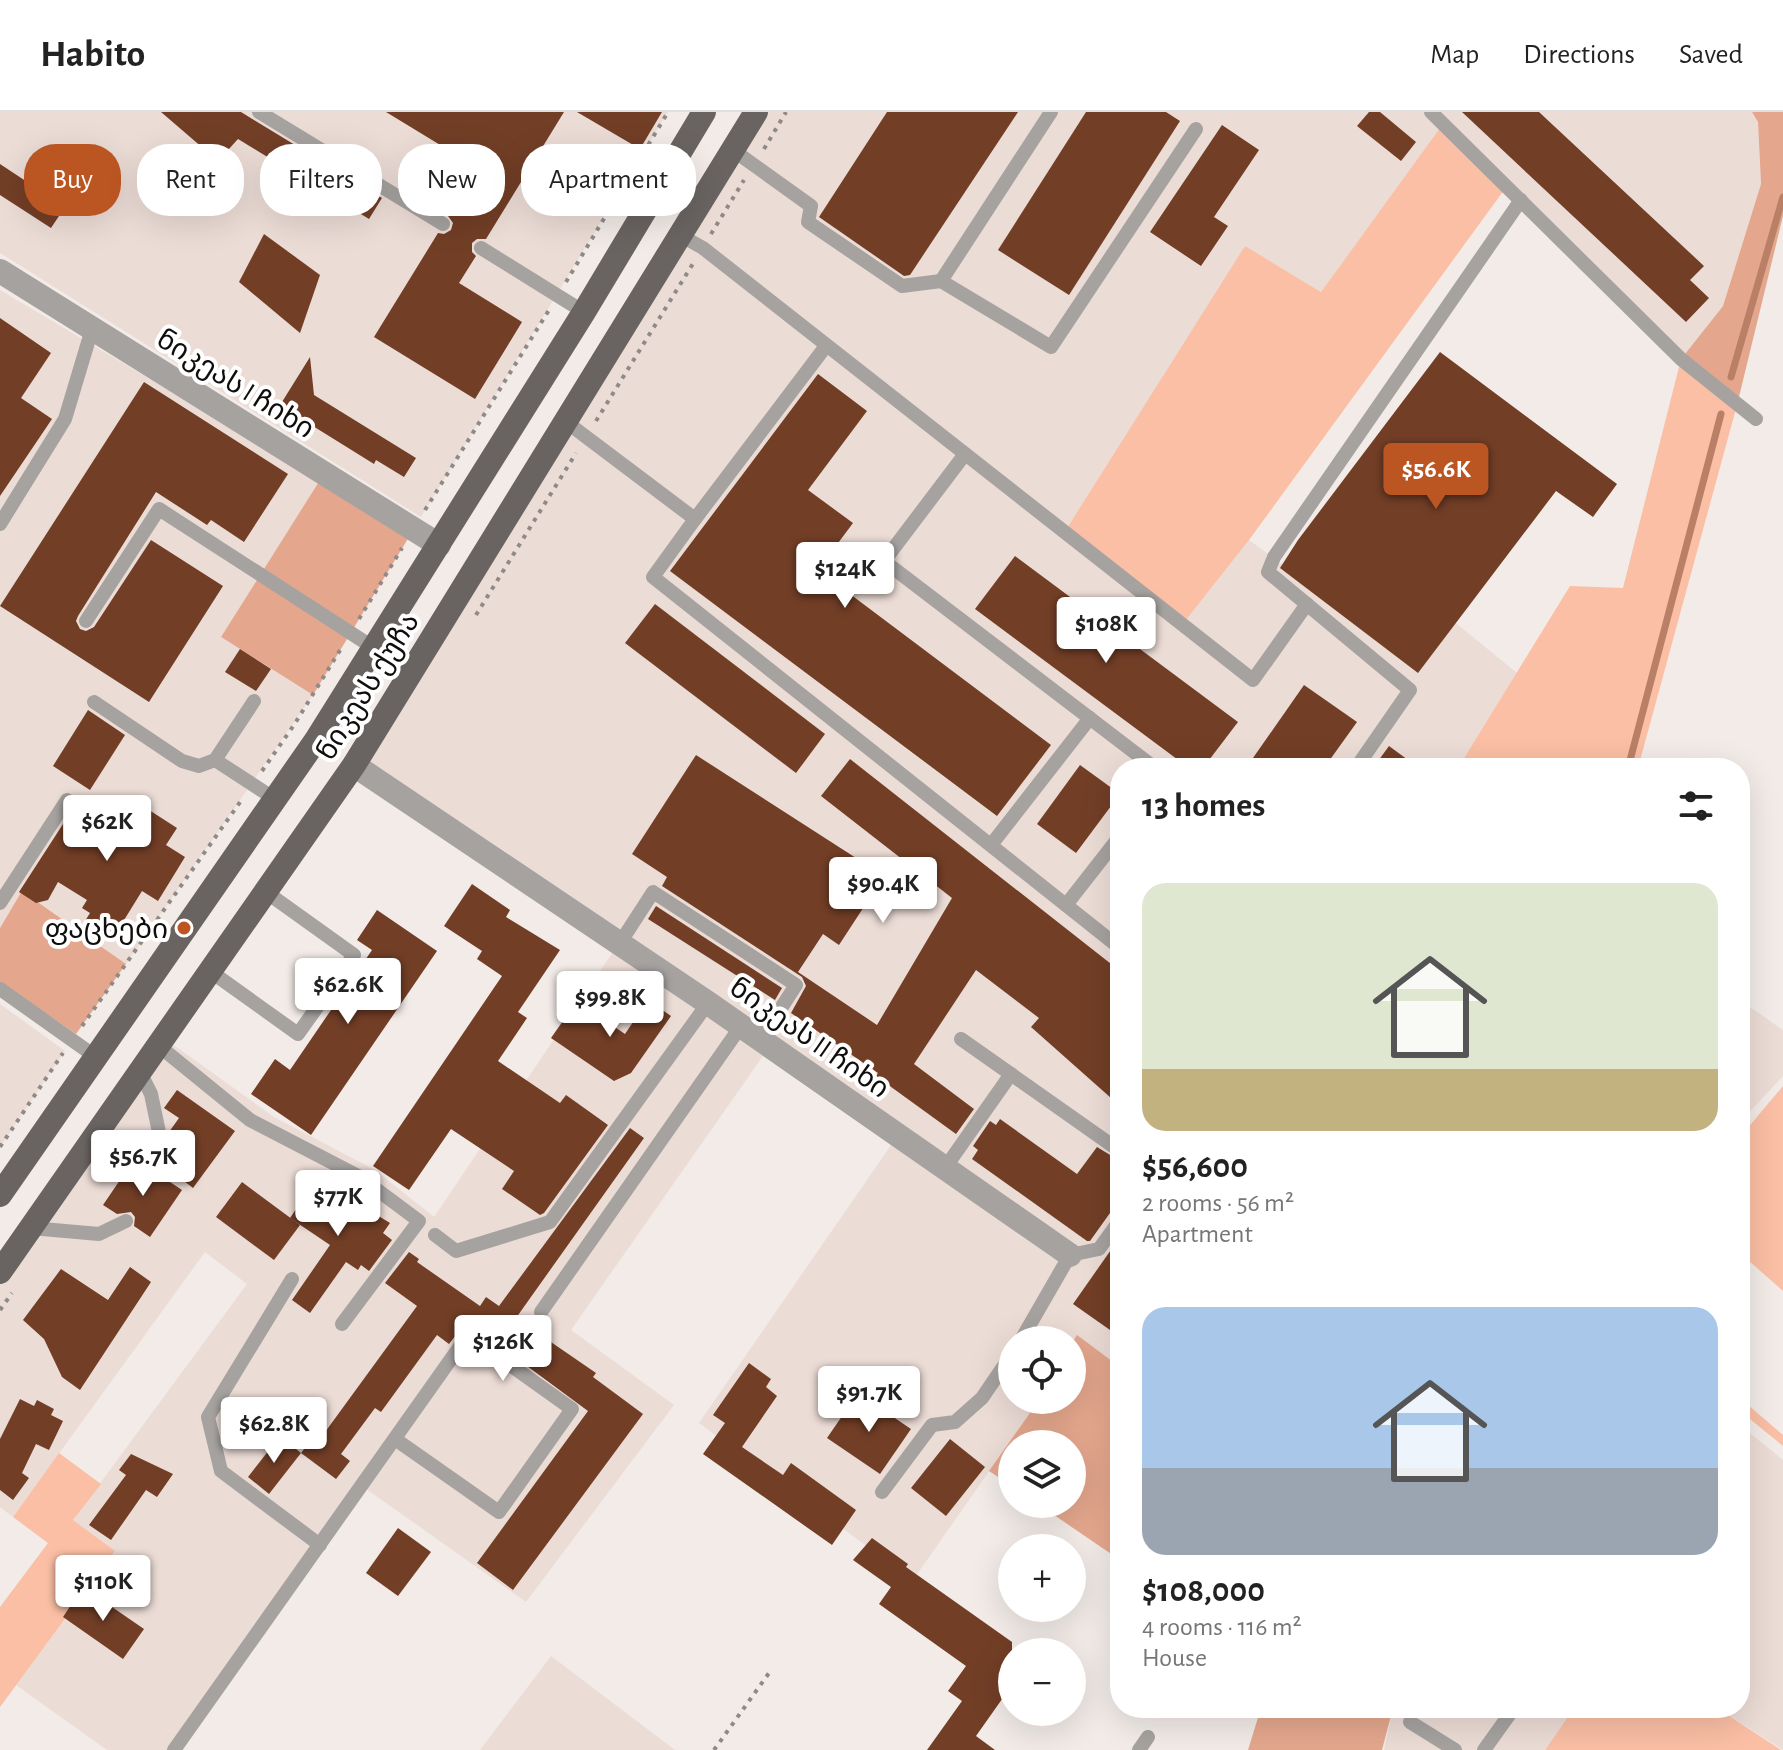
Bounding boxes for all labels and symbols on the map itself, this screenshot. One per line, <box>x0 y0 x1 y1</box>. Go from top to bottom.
street label: ნიკეას I ჩიხი <box>151 325 319 445</box>
pin: $56.6K <box>1371 443 1501 511</box>
pin: $124K <box>789 542 901 610</box>
pin: $108K <box>1050 597 1162 665</box>
street label: ნიკეას ქუჩა <box>312 609 426 766</box>
pin: $62K <box>60 795 154 863</box>
pin: $90.4K <box>818 857 948 925</box>
place label: ფაცხები <box>45 916 168 945</box>
marker: ფაცხები <box>175 919 193 937</box>
pin: $62.6K <box>283 958 413 1026</box>
pin: $99.8K <box>545 971 675 1039</box>
street label: ნიკეას II ჩიხი <box>724 973 894 1105</box>
pin: $56.7K <box>78 1130 208 1198</box>
pin: $77K <box>291 1170 385 1238</box>
pin: $126K <box>447 1315 559 1383</box>
pin: $91.7K <box>804 1366 934 1434</box>
pin: $62.8K <box>209 1397 339 1465</box>
pin: $110K <box>47 1555 159 1623</box>

